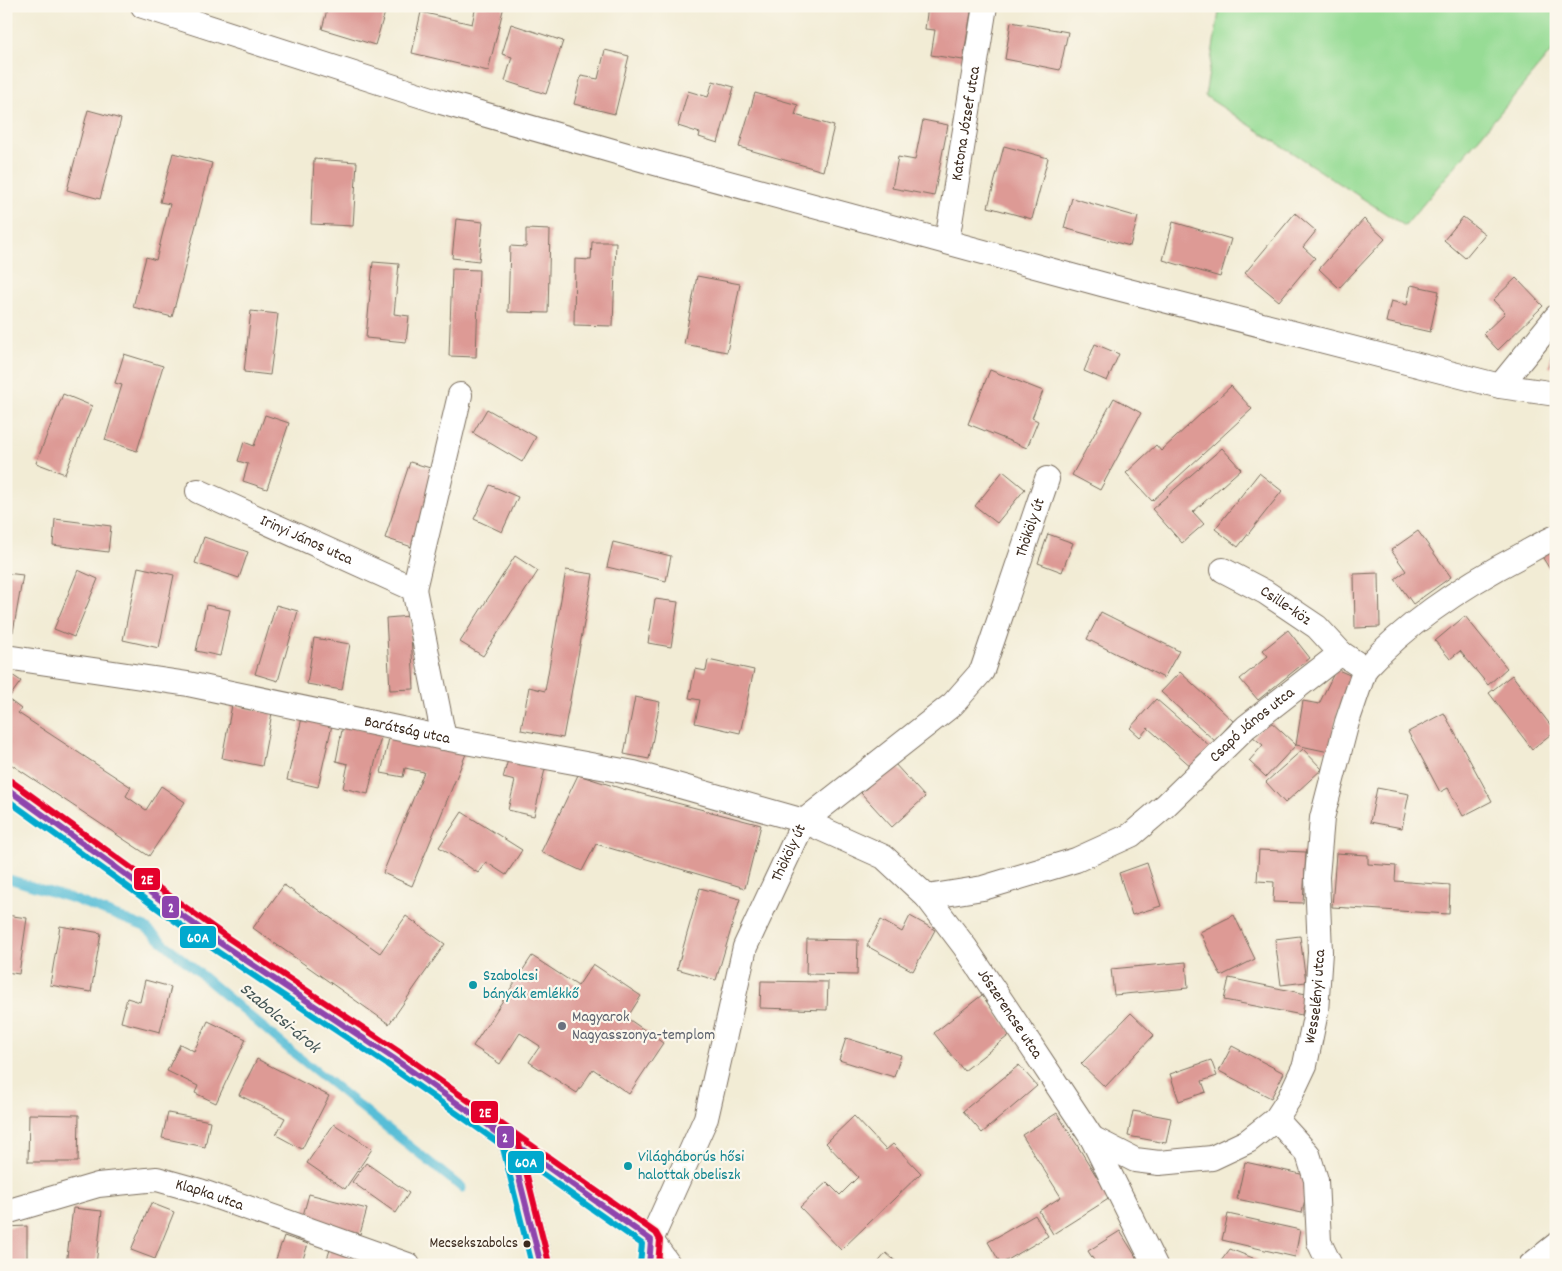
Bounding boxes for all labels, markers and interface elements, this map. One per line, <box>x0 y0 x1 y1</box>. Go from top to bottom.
street label: Katona József utca <box>945 64 987 182</box>
street label: Thököly út <box>1010 495 1051 561</box>
street label: Irinyi János utca <box>256 509 357 571</box>
street label: Csille-köz <box>1256 580 1316 631</box>
street label: Csapó János utca <box>1204 681 1300 768</box>
street label: Barátság utca <box>362 710 452 750</box>
street label: Thököly út <box>766 820 812 886</box>
line badge: 2E <box>133 867 161 891</box>
text: 2E <box>141 871 154 891</box>
line badge: 2 <box>161 895 180 919</box>
text: 2 <box>168 899 174 919</box>
line badge: 60A <box>179 925 217 949</box>
text: 60A <box>187 929 209 949</box>
street label: Wesselényi utca <box>1298 948 1332 1046</box>
street label: Jószerencse utca <box>971 964 1048 1064</box>
place label: Szabolcsi bányák emlékkő <box>483 965 580 1006</box>
water label: Szabolcsi-árok <box>233 978 326 1061</box>
marker: Szabolcsi bányák emlékkő <box>467 979 479 991</box>
place label: Magyarok Nagyasszonya-templom <box>572 1006 715 1047</box>
marker: Magyarok Nagyasszonya-templom <box>556 1020 568 1032</box>
line badge: 2E <box>470 1100 499 1124</box>
text: 2E <box>479 1104 492 1124</box>
line badge: 2 <box>496 1125 515 1149</box>
text: 2 <box>502 1129 508 1149</box>
place label: Világháborús hősi halottak obeliszk <box>638 1146 744 1187</box>
line badge: 60A <box>507 1150 545 1174</box>
text: 60A <box>515 1154 537 1174</box>
marker: Világháborús hősi halottak obeliszk <box>622 1160 634 1172</box>
street label: Klapka utca <box>173 1173 247 1217</box>
place label: Mecsekszabolcs <box>429 1233 518 1255</box>
marker: Mecsekszabolcs <box>522 1239 532 1249</box>

